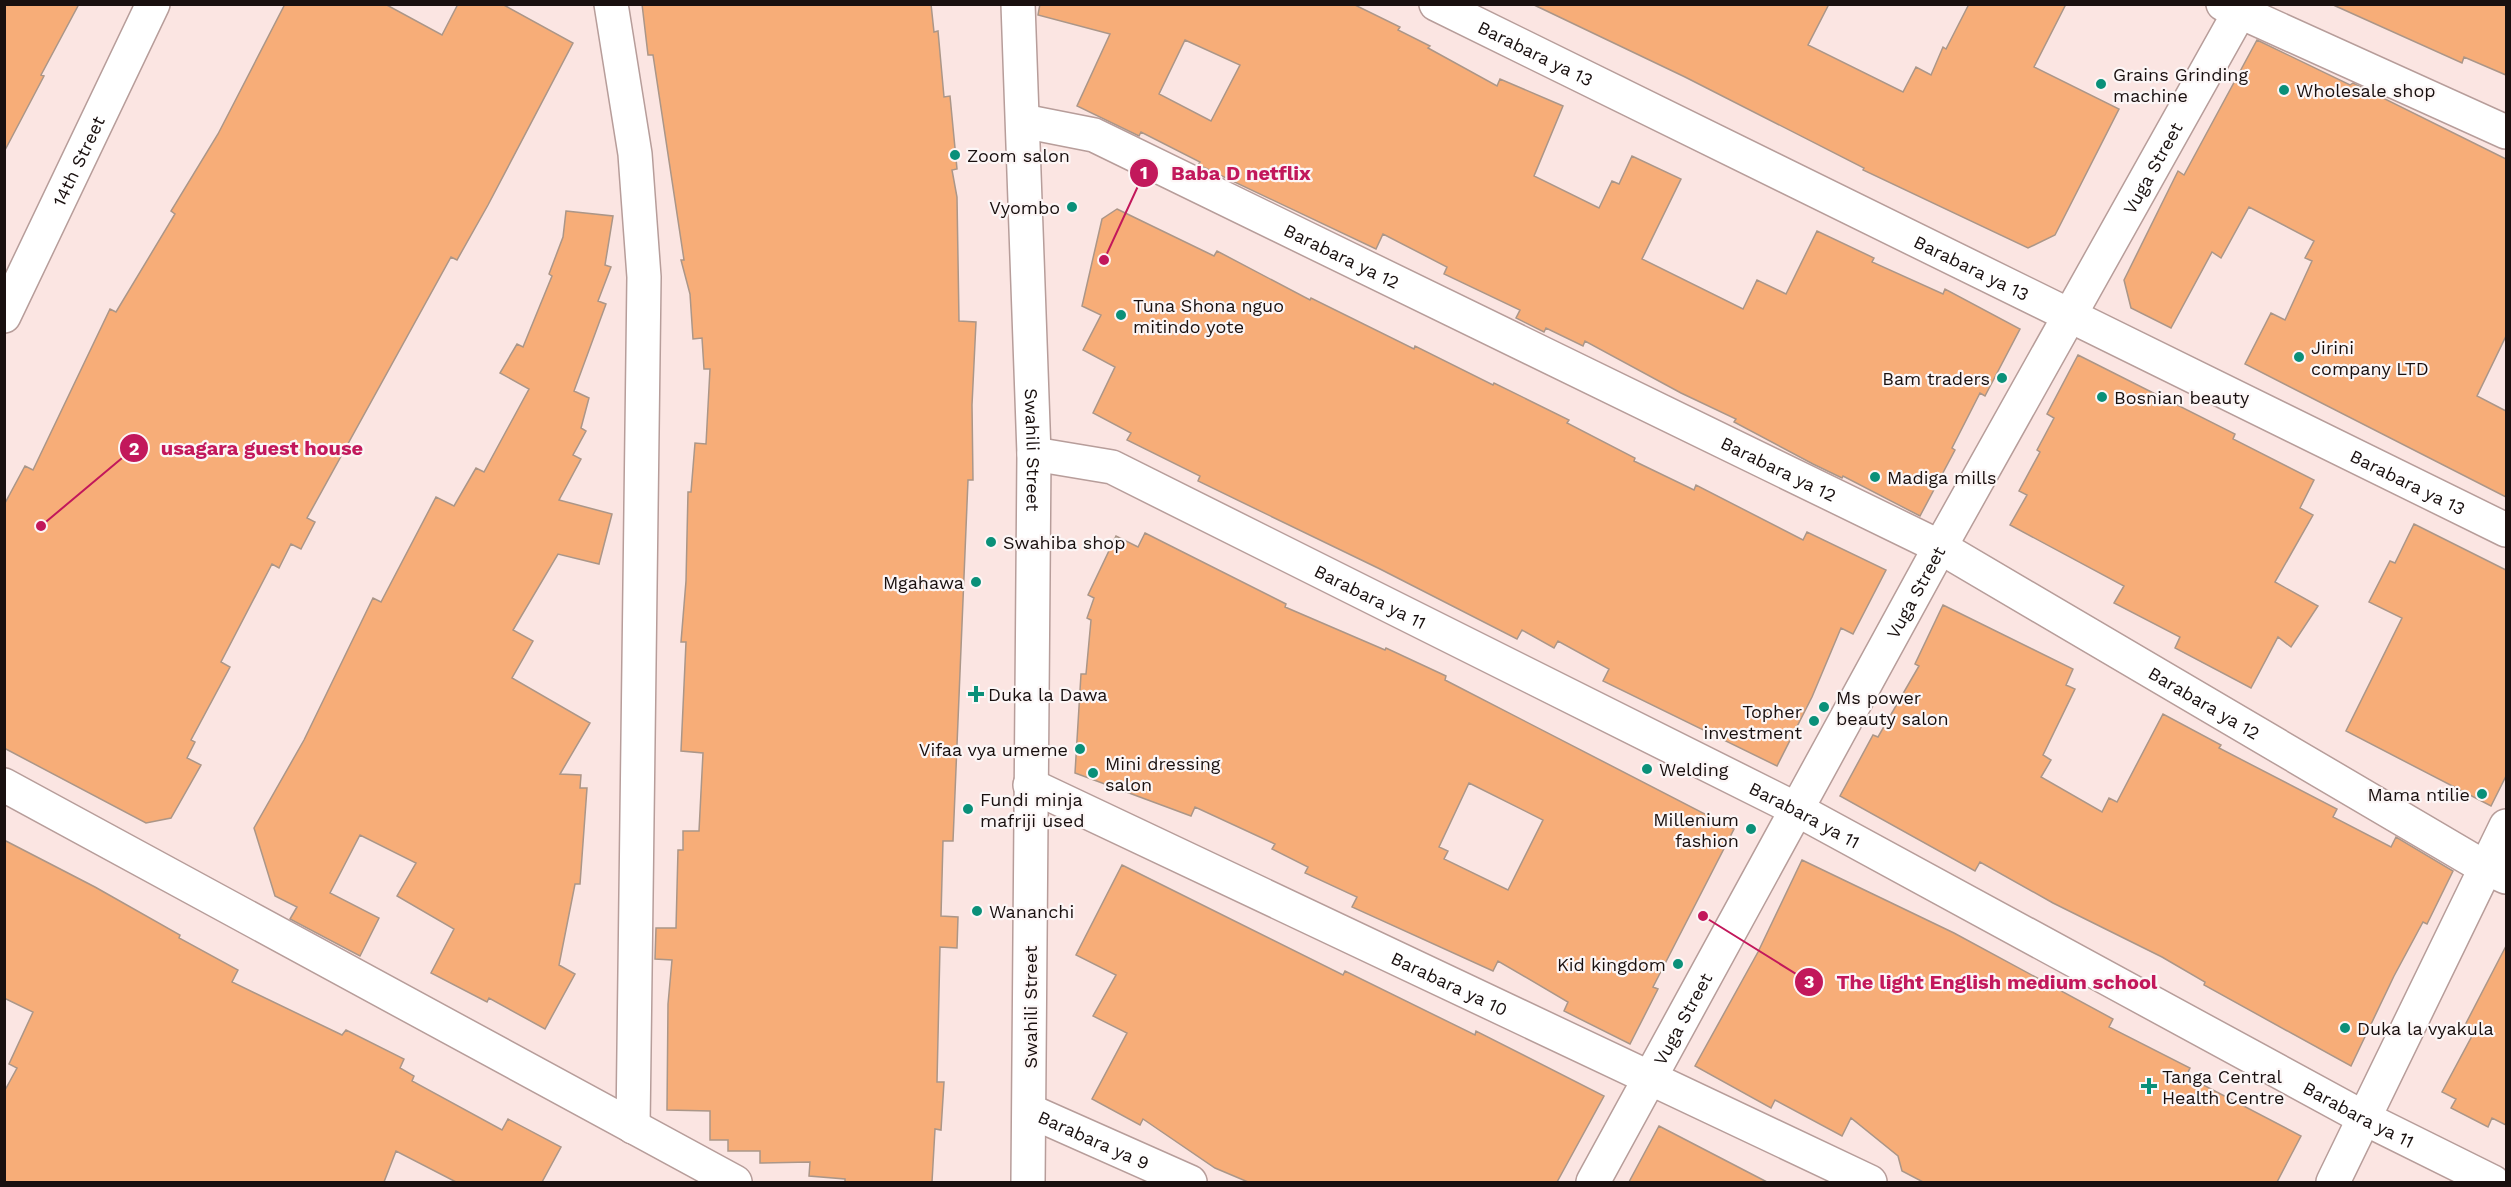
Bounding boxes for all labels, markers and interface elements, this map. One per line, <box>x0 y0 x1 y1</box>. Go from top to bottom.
street label: Barabara ya 13 <box>1475 16 1597 90</box>
place label: Grains Grinding machine <box>2113 64 2248 106</box>
marker: Grains Grinding machine <box>2094 77 2108 91</box>
place label: Wholesale shop <box>2296 80 2436 101</box>
marker: Wholesale shop <box>2277 83 2291 97</box>
street label: 14th Street <box>48 112 109 209</box>
street label: Vuga Street <box>2118 118 2186 218</box>
place label: Zoom salon <box>967 145 1070 166</box>
marker: Zoom salon <box>948 148 962 162</box>
callout: Baba D netflix <box>1129 154 1322 192</box>
text: Baba D netflix <box>1171 161 1311 185</box>
text: 1 <box>1140 162 1148 183</box>
place label: Vyombo <box>989 197 1060 218</box>
marker: Vyombo <box>1065 200 1079 214</box>
street label: Barabara ya 12 <box>1281 219 1403 293</box>
street label: Barabara ya 13 <box>1911 230 2033 304</box>
place label: Tuna Shona nguo mitindo yote <box>1133 295 1284 337</box>
marker: Tuna Shona nguo mitindo yote <box>1114 308 1128 322</box>
place label: Jirini company LTD <box>2311 337 2429 379</box>
marker: Jirini company LTD <box>2292 350 2306 364</box>
place label: Bam traders <box>1882 368 1990 389</box>
marker: Bam traders <box>1995 371 2009 385</box>
place label: Bosnian beauty <box>2114 387 2250 408</box>
street label: Swahili Street <box>1021 388 1045 512</box>
marker: Bosnian beauty <box>2095 390 2109 404</box>
callout: usagara guest house <box>119 429 375 467</box>
street label: Barabara ya 12 <box>1718 432 1840 505</box>
text: usagara guest house <box>161 436 363 460</box>
text: 2 <box>129 438 139 459</box>
street label: Barabara ya 13 <box>2347 445 2469 519</box>
place label: Madiga mills <box>1887 467 1996 488</box>
marker: Madiga mills <box>1868 470 1882 484</box>
place label: Swahiba shop <box>1003 532 1125 553</box>
marker: Swahiba shop <box>984 535 998 549</box>
street label: Vuga Street <box>1882 542 1949 642</box>
street label: Barabara ya 11 <box>1311 560 1430 633</box>
place label: Mgahawa <box>883 572 964 593</box>
marker: Mgahawa <box>969 575 983 589</box>
street label: Barabara ya 12 <box>2145 662 2264 743</box>
place label: Duka la Dawa <box>988 684 1107 705</box>
marker: Duka la Dawa <box>969 687 983 701</box>
place label: Ms power beauty salon <box>1836 687 1949 729</box>
marker: Ms power beauty salon <box>1817 700 1831 714</box>
place label: Topher investment <box>1703 701 1802 743</box>
marker: Topher investment <box>1807 714 1821 728</box>
place label: Vifaa vya umeme <box>919 739 1068 760</box>
marker: Vifaa vya umeme <box>1073 742 1087 756</box>
place label: Mini dressing salon <box>1105 753 1221 795</box>
place label: Welding <box>1659 759 1729 780</box>
marker: Welding <box>1640 762 1654 776</box>
marker: Mini dressing salon <box>1086 766 1100 780</box>
street label: Barabara ya 11 <box>1746 777 1864 852</box>
place label: Mama ntilie <box>2367 784 2470 805</box>
marker: Mama ntilie <box>2475 787 2489 801</box>
place label: Fundi minja mafriji used <box>980 789 1084 831</box>
marker: Fundi minja mafriji used <box>961 802 975 816</box>
place label: Millenium fashion <box>1653 809 1739 851</box>
marker: Millenium fashion <box>1744 822 1758 836</box>
place label: Wananchi <box>989 901 1074 922</box>
marker: Wananchi <box>970 904 984 918</box>
street label: Swahili Street <box>1020 945 1041 1069</box>
street label: Barabara ya 10 <box>1388 947 1511 1020</box>
place label: Kid kingdom <box>1557 954 1666 975</box>
marker: Kid kingdom <box>1671 957 1685 971</box>
callout: The light English medium school <box>1794 963 2169 1001</box>
street label: Vuga Street <box>1649 969 1716 1069</box>
text: The light English medium school <box>1837 970 2158 994</box>
text: 3 <box>1804 971 1814 992</box>
place label: Duka la vyakula <box>2357 1018 2494 1039</box>
marker: Duka la vyakula <box>2338 1021 2352 1035</box>
place label: Tanga Central Health Centre <box>2162 1066 2284 1108</box>
street label: Barabara ya 11 <box>2300 1076 2418 1152</box>
marker: Tanga Central Health Centre <box>2140 1077 2158 1095</box>
street label: Barabara ya 9 <box>1035 1106 1153 1173</box>

